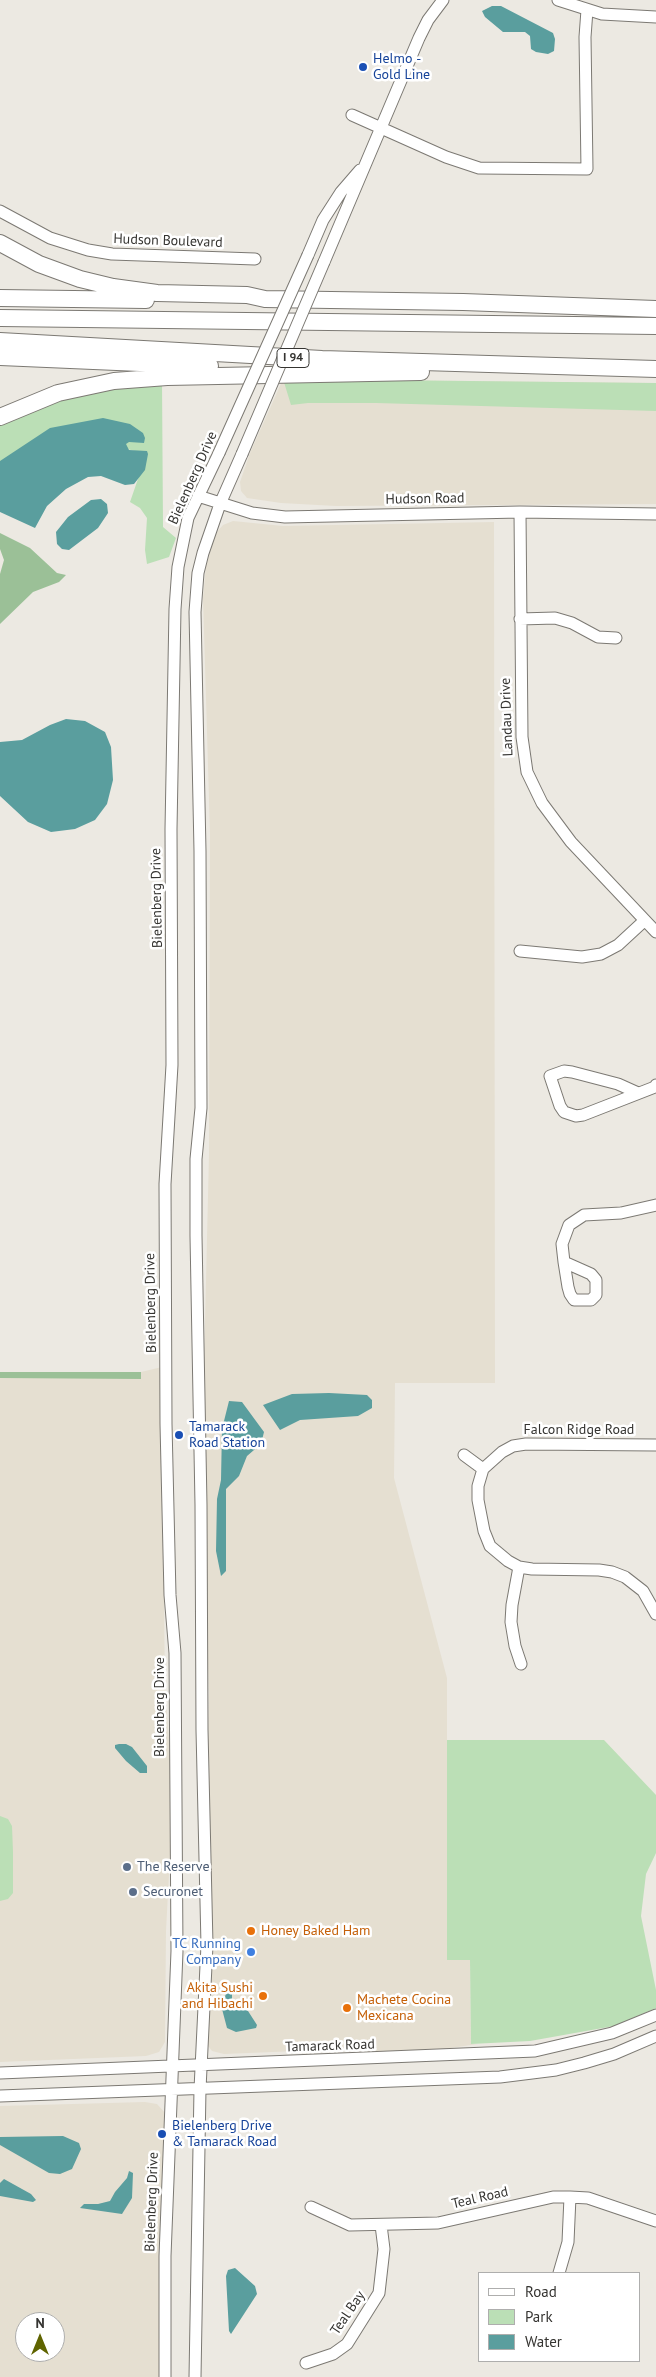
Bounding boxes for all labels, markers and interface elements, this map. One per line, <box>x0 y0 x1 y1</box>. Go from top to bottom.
place label: Helmo - Gold Line <box>373 51 430 84</box>
marker: Helmo - Gold Line <box>357 61 369 73</box>
street label: Hudson Boulevard <box>113 231 223 251</box>
road number: I 94 <box>277 348 309 368</box>
street label: Bielenberg Drive <box>165 429 221 527</box>
street label: Hudson Road <box>385 490 465 508</box>
street label: Landau Drive <box>497 677 517 757</box>
street label: Bielenberg Drive <box>148 848 166 948</box>
street label: Bielenberg Drive <box>142 1253 160 1353</box>
place label: Tamarack Road Station <box>189 1419 265 1451</box>
street label: Falcon Ridge Road <box>524 1422 634 1438</box>
marker: Tamarack Road Station <box>173 1429 185 1441</box>
street label: Bielenberg Drive <box>152 1657 168 1757</box>
place label: The Reserve <box>137 1859 210 1875</box>
marker: The Reserve <box>121 1861 133 1873</box>
place label: Securonet <box>143 1884 203 1900</box>
marker: Securonet <box>127 1886 139 1898</box>
place label: Honey Baked Ham <box>261 1923 370 1939</box>
marker: Honey Baked Ham <box>245 1925 257 1937</box>
place label: TC Running Company <box>172 1936 241 1968</box>
marker: TC Running Company <box>245 1946 257 1958</box>
place label: Akita Sushi and Hibachi <box>182 1980 253 2012</box>
marker: Akita Sushi and Hibachi <box>257 1990 269 2002</box>
place label: Machete Cocina Mexicana <box>357 1992 451 2024</box>
marker: Machete Cocina Mexicana <box>341 2002 353 2014</box>
street label: Tamarack Road <box>285 2036 375 2056</box>
place label: Bielenberg Drive & Tamarack Road <box>172 2118 277 2150</box>
marker: Bielenberg Drive & Tamarack Road <box>156 2128 168 2140</box>
street label: Bielenberg Drive <box>142 2152 162 2252</box>
street label: Teal Road <box>450 2183 510 2213</box>
legend <box>478 2272 641 2362</box>
text: Road <box>525 2282 557 2301</box>
street label: Teal Bay <box>327 2288 369 2338</box>
text: Park <box>525 2307 553 2326</box>
north arrow <box>15 2312 65 2362</box>
text: N <box>35 2314 45 2332</box>
text: Water <box>525 2332 562 2351</box>

